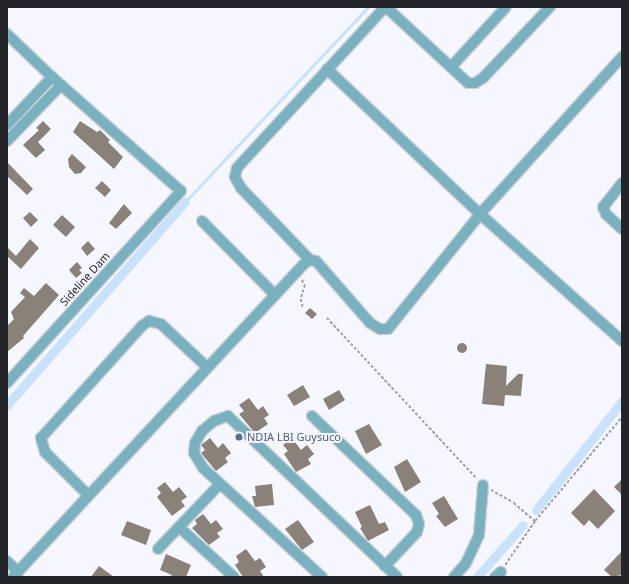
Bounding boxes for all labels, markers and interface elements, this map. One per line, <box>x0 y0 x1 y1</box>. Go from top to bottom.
street label: Sideline Dam <box>57 249 113 309</box>
place label: NDIA LBI Guysuco <box>247 430 341 444</box>
marker: NDIA LBI Guysuco <box>234 432 244 442</box>

